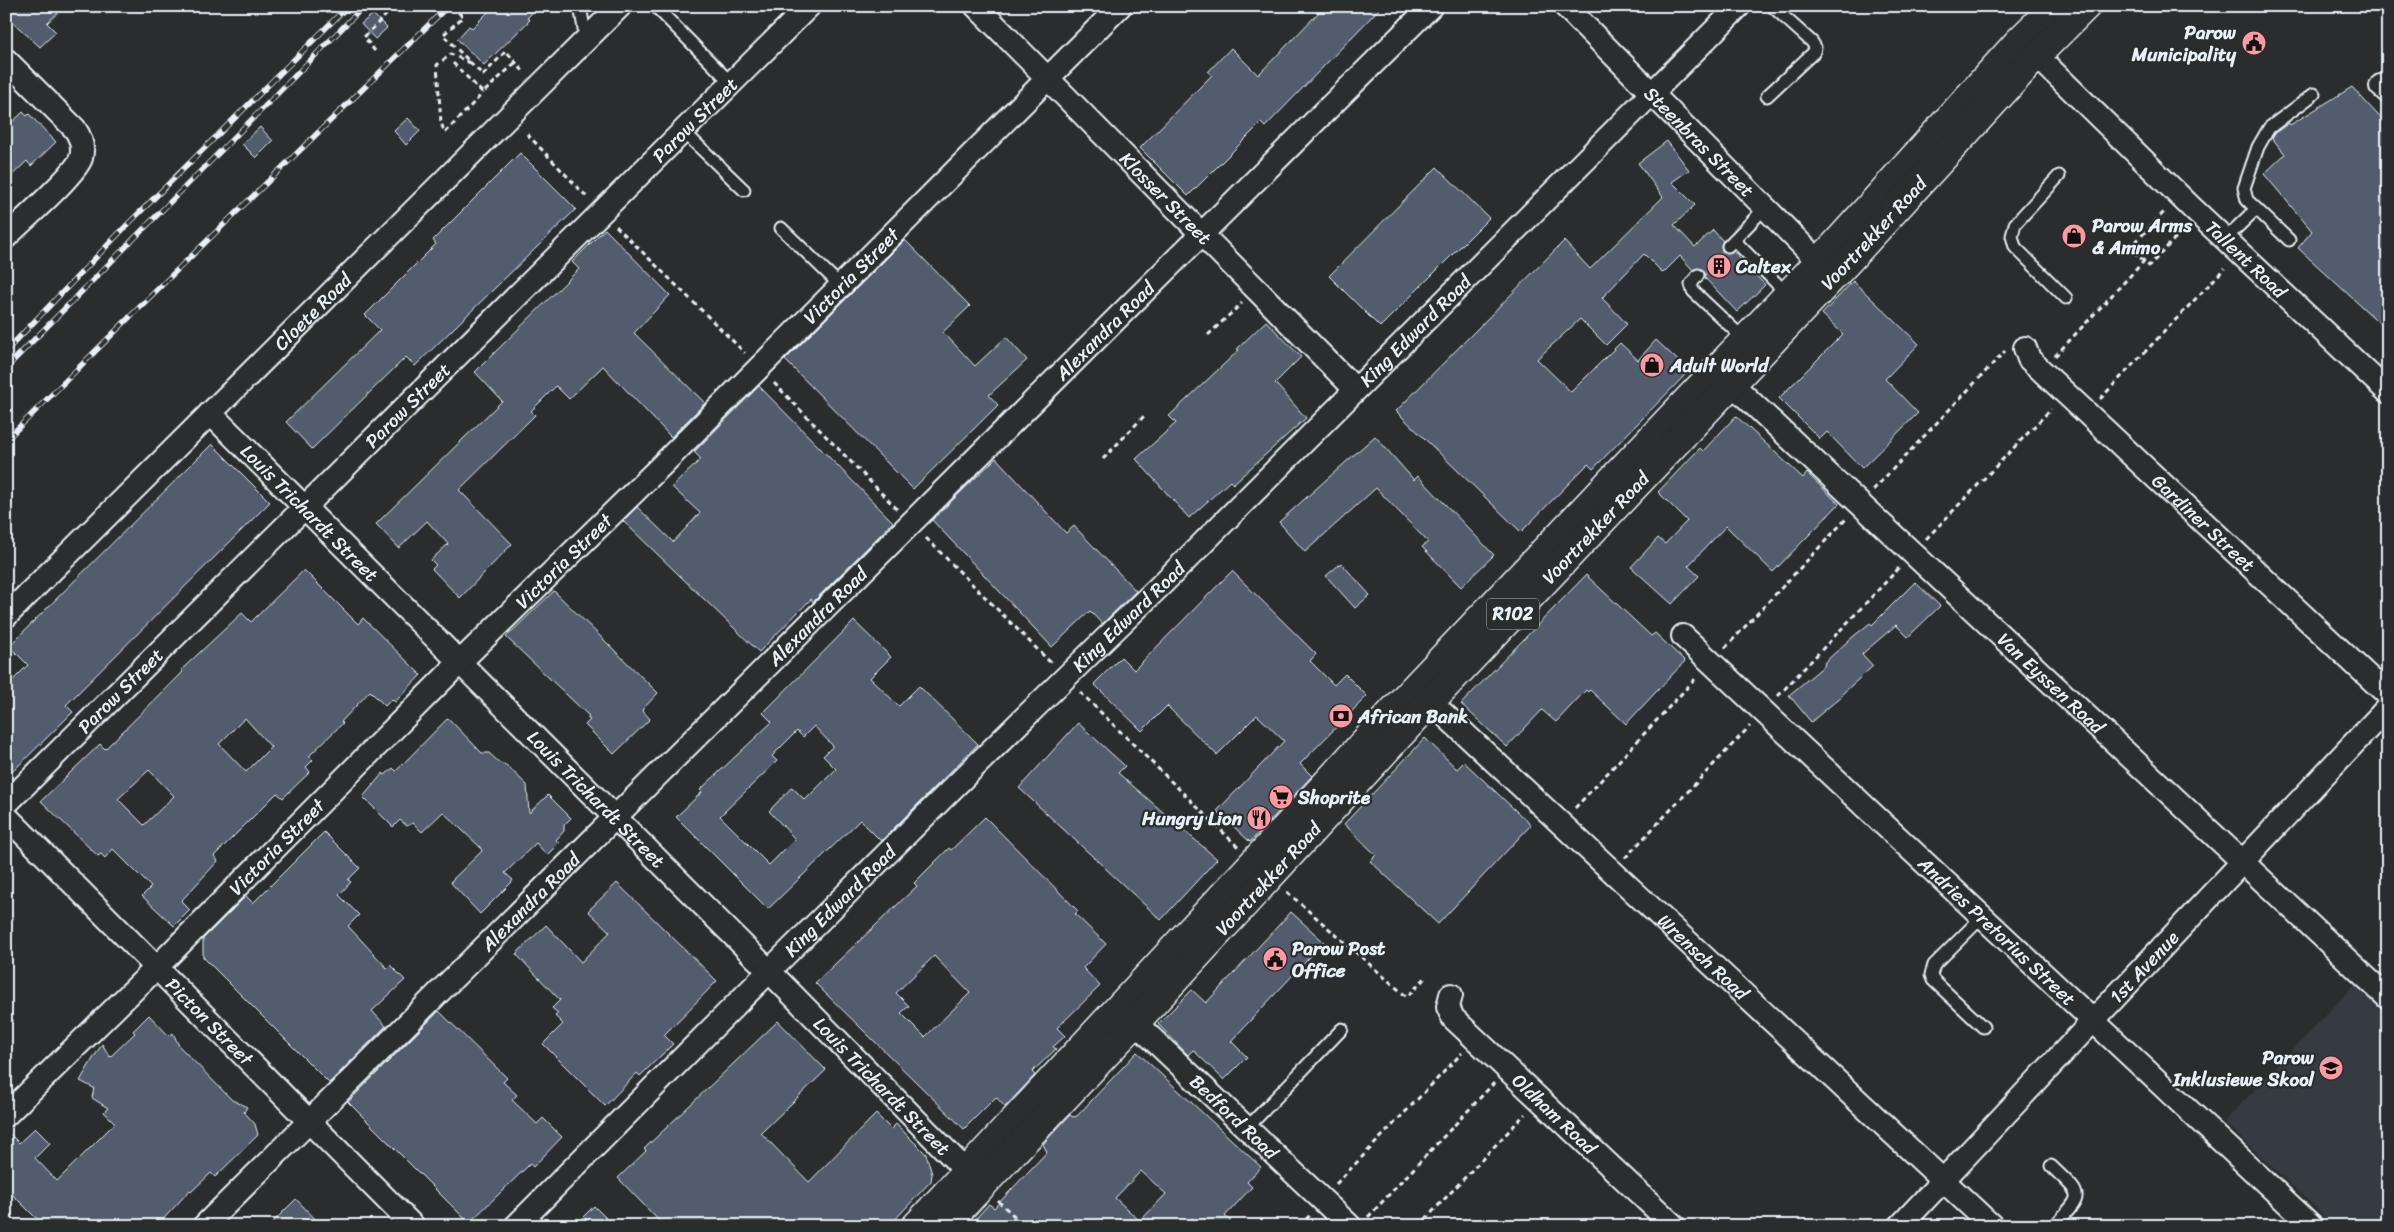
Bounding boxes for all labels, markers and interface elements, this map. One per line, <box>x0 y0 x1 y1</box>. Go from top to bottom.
place label: Parow Municipality <box>2131 16 2237 71</box>
public building icon: Parow Municipality <box>2241 30 2267 56</box>
street label: Parow Street <box>644 69 746 170</box>
street label: Steenbras Street <box>1636 78 1763 205</box>
street label: Klosser Street <box>1112 143 1220 253</box>
street label: Voortrekker Road <box>1812 167 1936 298</box>
place label: Parow Arms & Ammo <box>2092 209 2193 264</box>
street label: Tallent Road <box>2197 212 2296 307</box>
street label: Victoria Street <box>795 218 908 332</box>
shop icon: Parow Arms & Ammo <box>2061 223 2087 249</box>
place label: Caltex <box>1735 250 1792 283</box>
building icon: Caltex <box>1706 253 1732 279</box>
street label: Cloete Road <box>265 263 361 358</box>
street label: King Edward Road <box>1351 265 1481 395</box>
street label: Alexandra Road <box>1046 271 1164 389</box>
place label: Adult World <box>1669 349 1770 382</box>
shop icon: Adult World <box>1639 352 1665 378</box>
street label: Parow Street <box>356 354 459 456</box>
street label: Louis Trichardt Street <box>233 436 387 590</box>
street label: Voortrekker Road <box>1533 462 1659 592</box>
street label: Gardiner Street <box>2144 465 2263 580</box>
street label: Victoria Street <box>507 504 621 617</box>
street label: King Edward Road <box>1064 552 1194 680</box>
street label: Alexandra Road <box>759 557 877 674</box>
road number: R102 <box>1487 598 1539 630</box>
street label: Van Eyssen Road <box>1990 624 2114 743</box>
street label: Parow Street <box>69 640 171 741</box>
place label: African Bank <box>1357 700 1468 733</box>
bank icon: African Bank <box>1328 703 1354 729</box>
street label: Louis Trichardt Street <box>519 722 674 876</box>
place label: Shoprite <box>1297 781 1371 814</box>
supermarket icon: Shoprite <box>1268 784 1294 810</box>
street label: Victoria Street <box>220 789 334 903</box>
place label: Hungry Lion <box>1141 802 1243 835</box>
restaurant icon: Hungry Lion <box>1246 805 1272 831</box>
street label: Voortrekker Road <box>1206 812 1331 943</box>
street label: King Edward Road <box>776 835 905 965</box>
street label: Alexandra Road <box>472 843 589 960</box>
street label: Andries Pretorius Street <box>1910 847 2084 1014</box>
street label: Wrensch Road <box>1650 905 1758 1009</box>
street label: 1st Avenue <box>2101 922 2187 1011</box>
place label: Parow Post Office <box>1292 932 1386 987</box>
public building icon: Parow Post Office <box>1262 946 1288 972</box>
street label: Picton Street <box>158 969 262 1074</box>
street label: Louis Trichardt Street <box>805 1008 959 1163</box>
place label: Parow Inklusiewe Skool <box>2172 1041 2316 1096</box>
school or university icon: Parow Inklusiewe Skool <box>2318 1055 2344 1081</box>
street label: Oldham Road <box>1504 1065 1606 1163</box>
street label: Bedford Road <box>1182 1066 1287 1168</box>

